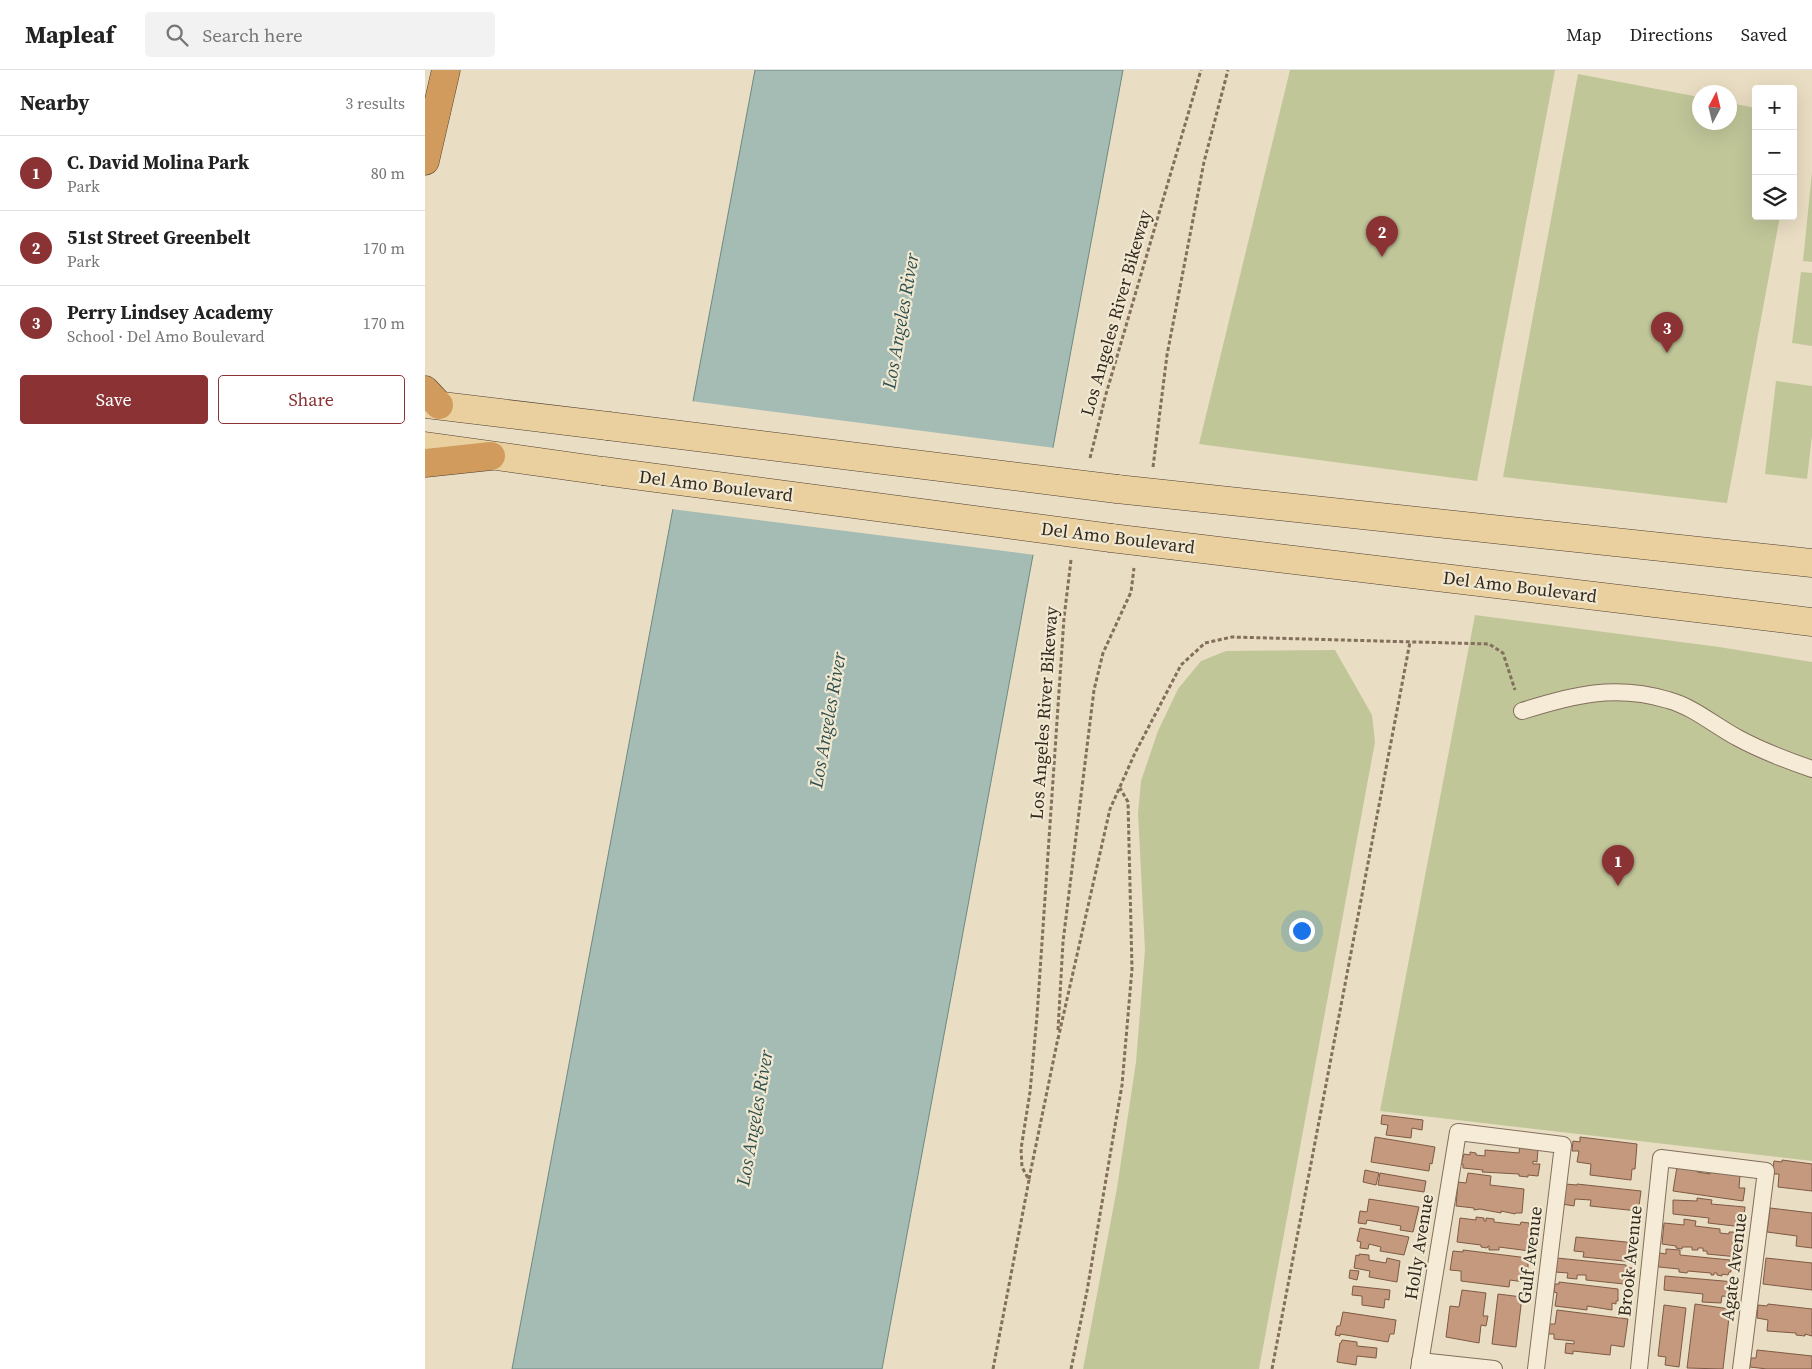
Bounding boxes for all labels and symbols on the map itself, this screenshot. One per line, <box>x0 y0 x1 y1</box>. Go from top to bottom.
north arrow <box>1692 85 1737 130</box>
street label: Los Angeles River Bikeway <box>1074 206 1157 419</box>
pin: 2 <box>1366 216 1398 257</box>
water label: Los Angeles River <box>875 250 925 392</box>
pin: 3 <box>1651 312 1683 353</box>
street label: Del Amo Boulevard <box>638 464 794 507</box>
street label: Del Amo Boulevard <box>1040 516 1196 559</box>
street label: Del Amo Boulevard <box>1442 565 1598 608</box>
street label: Los Angeles River Bikeway <box>1024 605 1063 820</box>
water label: Los Angeles River <box>802 649 852 791</box>
pin: 1 <box>1602 845 1634 886</box>
your location <box>1289 918 1315 944</box>
water label: Los Angeles River <box>729 1047 779 1189</box>
street label: Holly Avenue <box>1398 1192 1439 1302</box>
street label: Brook Avenue <box>1611 1204 1648 1318</box>
street label: Gulf Avenue <box>1511 1205 1548 1305</box>
street label: Agate Avenue <box>1714 1212 1753 1322</box>

